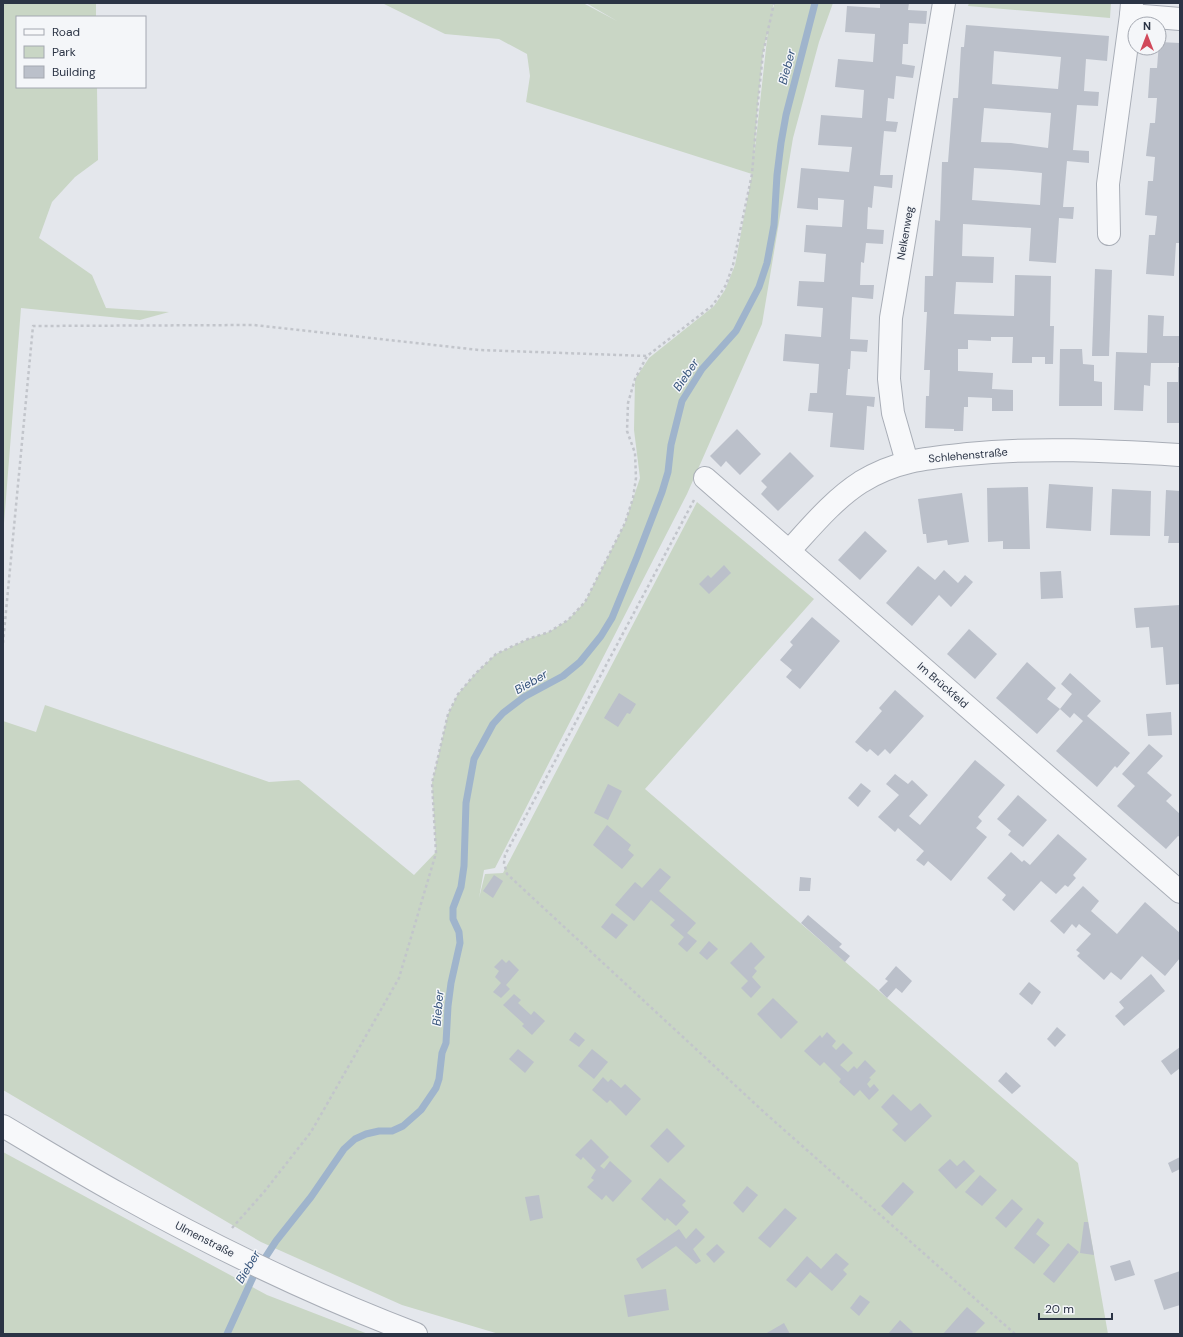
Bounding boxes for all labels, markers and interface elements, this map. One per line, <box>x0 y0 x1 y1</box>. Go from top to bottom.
legend <box>16 16 146 88</box>
north arrow <box>1127 16 1167 56</box>
text: N <box>1143 19 1151 33</box>
text: Road <box>52 24 80 40</box>
text: Park <box>52 44 76 60</box>
water label: Bieber <box>775 47 799 86</box>
text: Building <box>52 64 96 80</box>
street label: Nelkenweg <box>893 205 917 261</box>
water label: Bieber <box>669 355 703 394</box>
street label: Schlehenstraße <box>928 445 1008 465</box>
street label: Im Brückfeld <box>915 659 972 711</box>
water label: Bieber <box>512 666 551 698</box>
water label: Bieber <box>428 989 448 1026</box>
street label: Ulmenstraße <box>173 1218 237 1260</box>
water label: Bieber <box>232 1247 264 1286</box>
scale bar <box>1039 1295 1112 1321</box>
text: 20 m <box>1045 1301 1074 1317</box>

